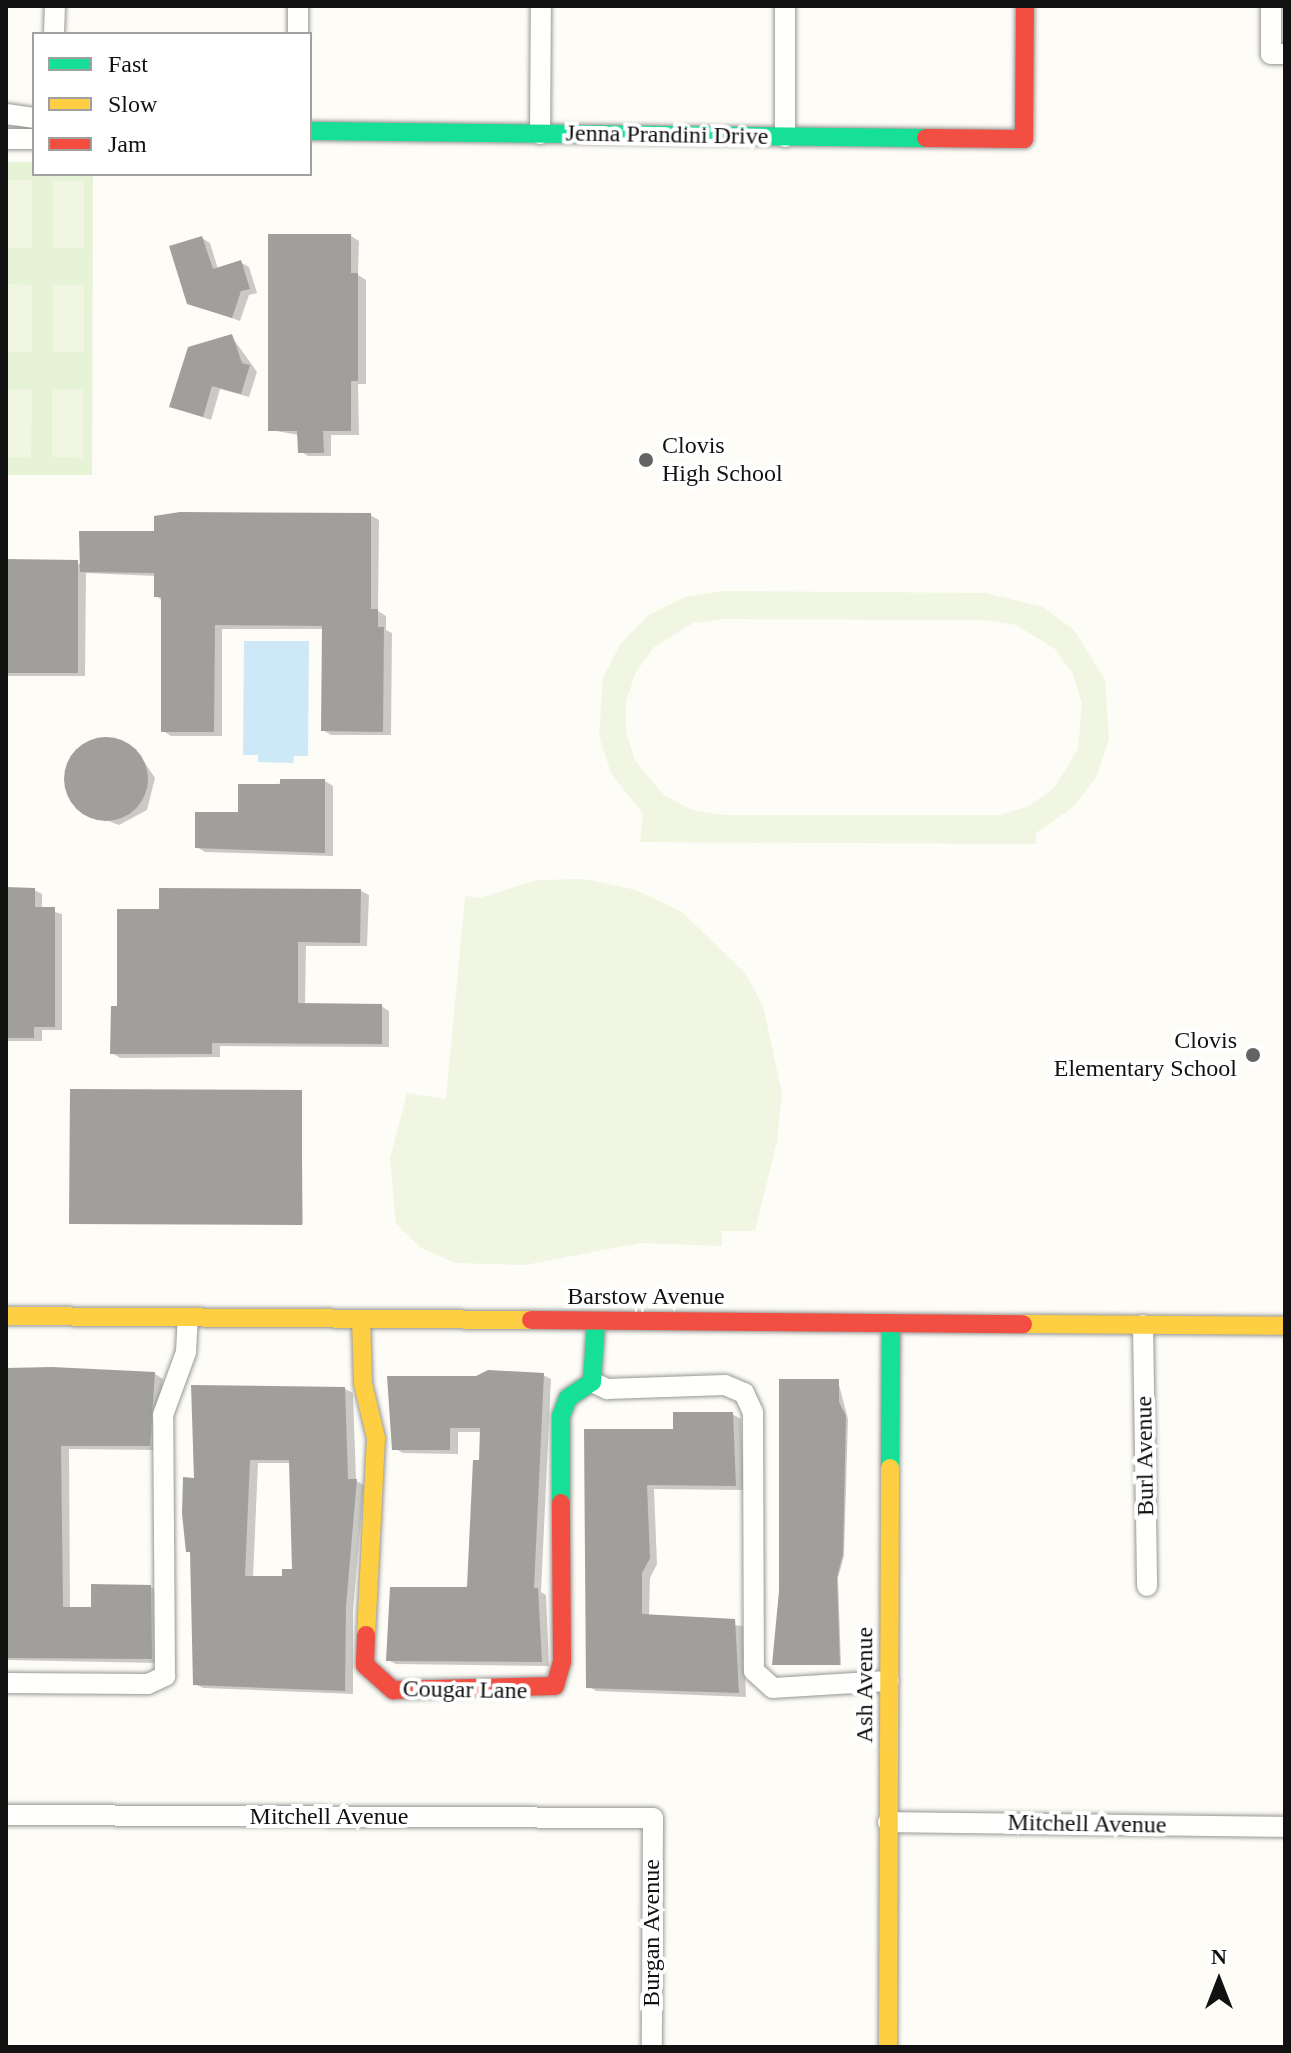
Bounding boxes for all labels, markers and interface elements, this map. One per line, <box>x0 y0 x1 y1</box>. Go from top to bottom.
legend <box>32 32 312 176</box>
text: Fast <box>108 51 148 77</box>
text: Slow <box>108 91 157 117</box>
street label: Jenna Prandini Drive <box>565 119 769 151</box>
text: Jam <box>108 131 147 157</box>
place label: Clovis High School <box>662 432 783 488</box>
marker: Clovis High School <box>637 451 655 469</box>
place label: Clovis Elementary School <box>1054 1027 1237 1083</box>
marker: Clovis Elementary School <box>1244 1046 1262 1064</box>
street label: Barstow Avenue <box>567 1283 725 1311</box>
street label: Burl Avenue <box>1130 1395 1160 1517</box>
street label: Ash Avenue <box>851 1626 879 1744</box>
street label: Cougar Lane <box>402 1675 528 1705</box>
street label: Mitchell Avenue <box>249 1803 409 1831</box>
street label: Mitchell Avenue <box>1007 1808 1167 1840</box>
street label: Burgan Avenue <box>638 1858 666 2008</box>
north arrow <box>1179 1941 1259 2021</box>
text: N <box>1211 1944 1227 1969</box>

